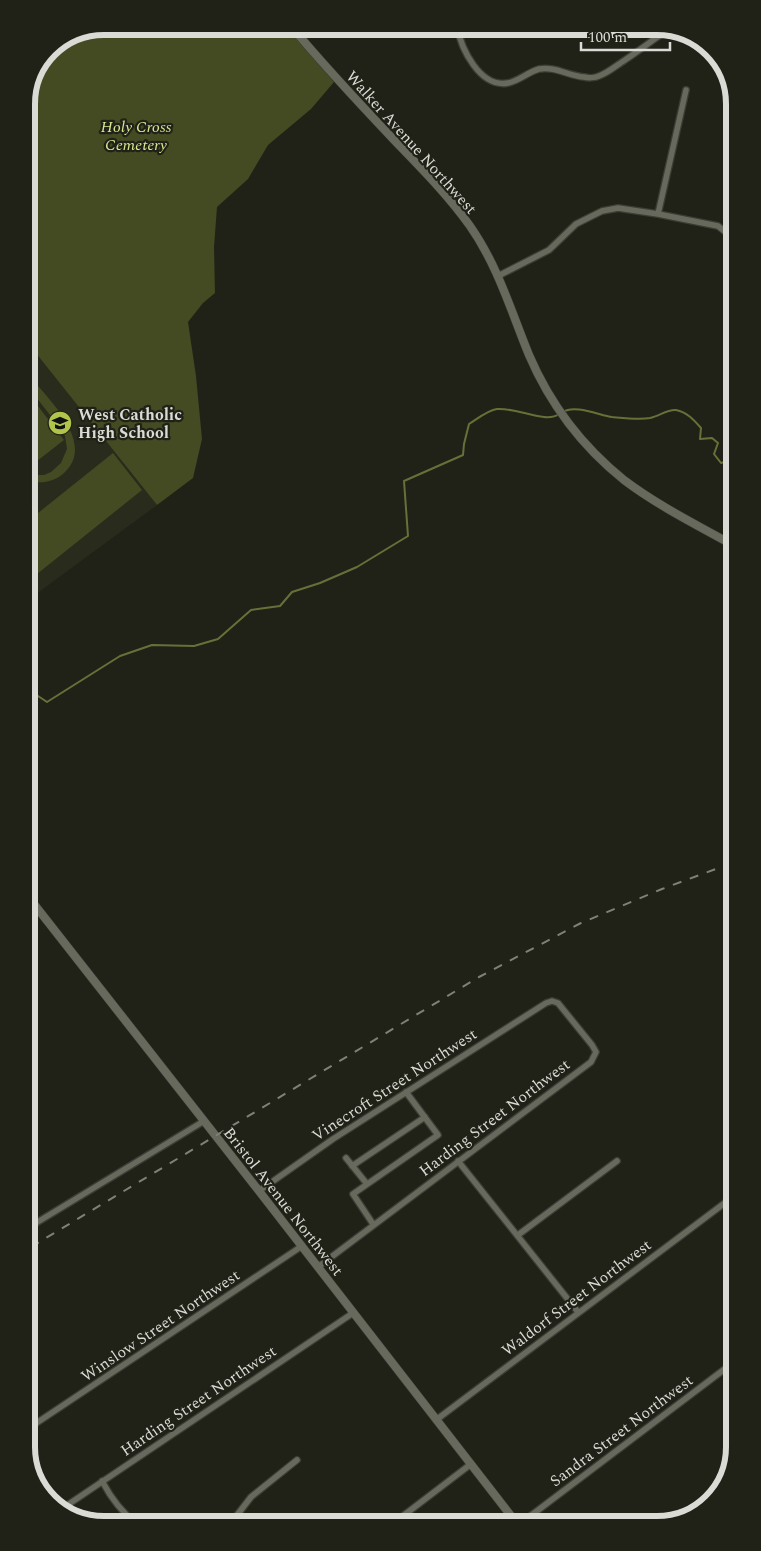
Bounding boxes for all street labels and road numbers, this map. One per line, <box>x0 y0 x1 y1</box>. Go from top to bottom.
street label: Walker Avenue Northwest <box>340 65 483 220</box>
street label: Vinecroft Street Northwest <box>307 1022 482 1147</box>
street label: Harding Street Northwest <box>414 1053 576 1183</box>
street label: Bristol Avenue Northwest <box>217 1122 349 1281</box>
street label: Waldorf Street Northwest <box>497 1233 657 1362</box>
street label: Winslow Street Northwest <box>76 1263 245 1388</box>
street label: Harding Street Northwest <box>116 1339 282 1462</box>
street label: Sandra Street Northwest <box>545 1369 699 1493</box>

